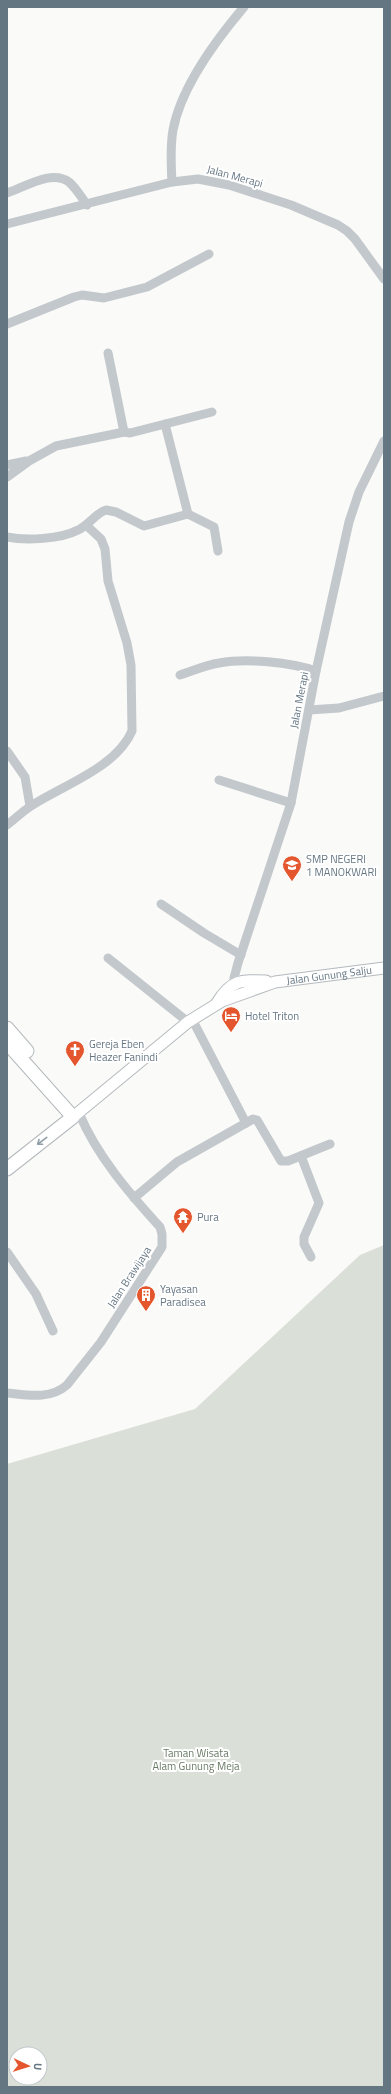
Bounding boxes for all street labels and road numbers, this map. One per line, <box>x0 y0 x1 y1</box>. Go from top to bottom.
street label: Jalan Merapi <box>205 161 265 191</box>
street label: Jalan Merapi <box>286 670 312 730</box>
street label: Jalan Gunung Salju <box>286 962 373 988</box>
street label: Jalan Brawijaya <box>103 1243 155 1311</box>

